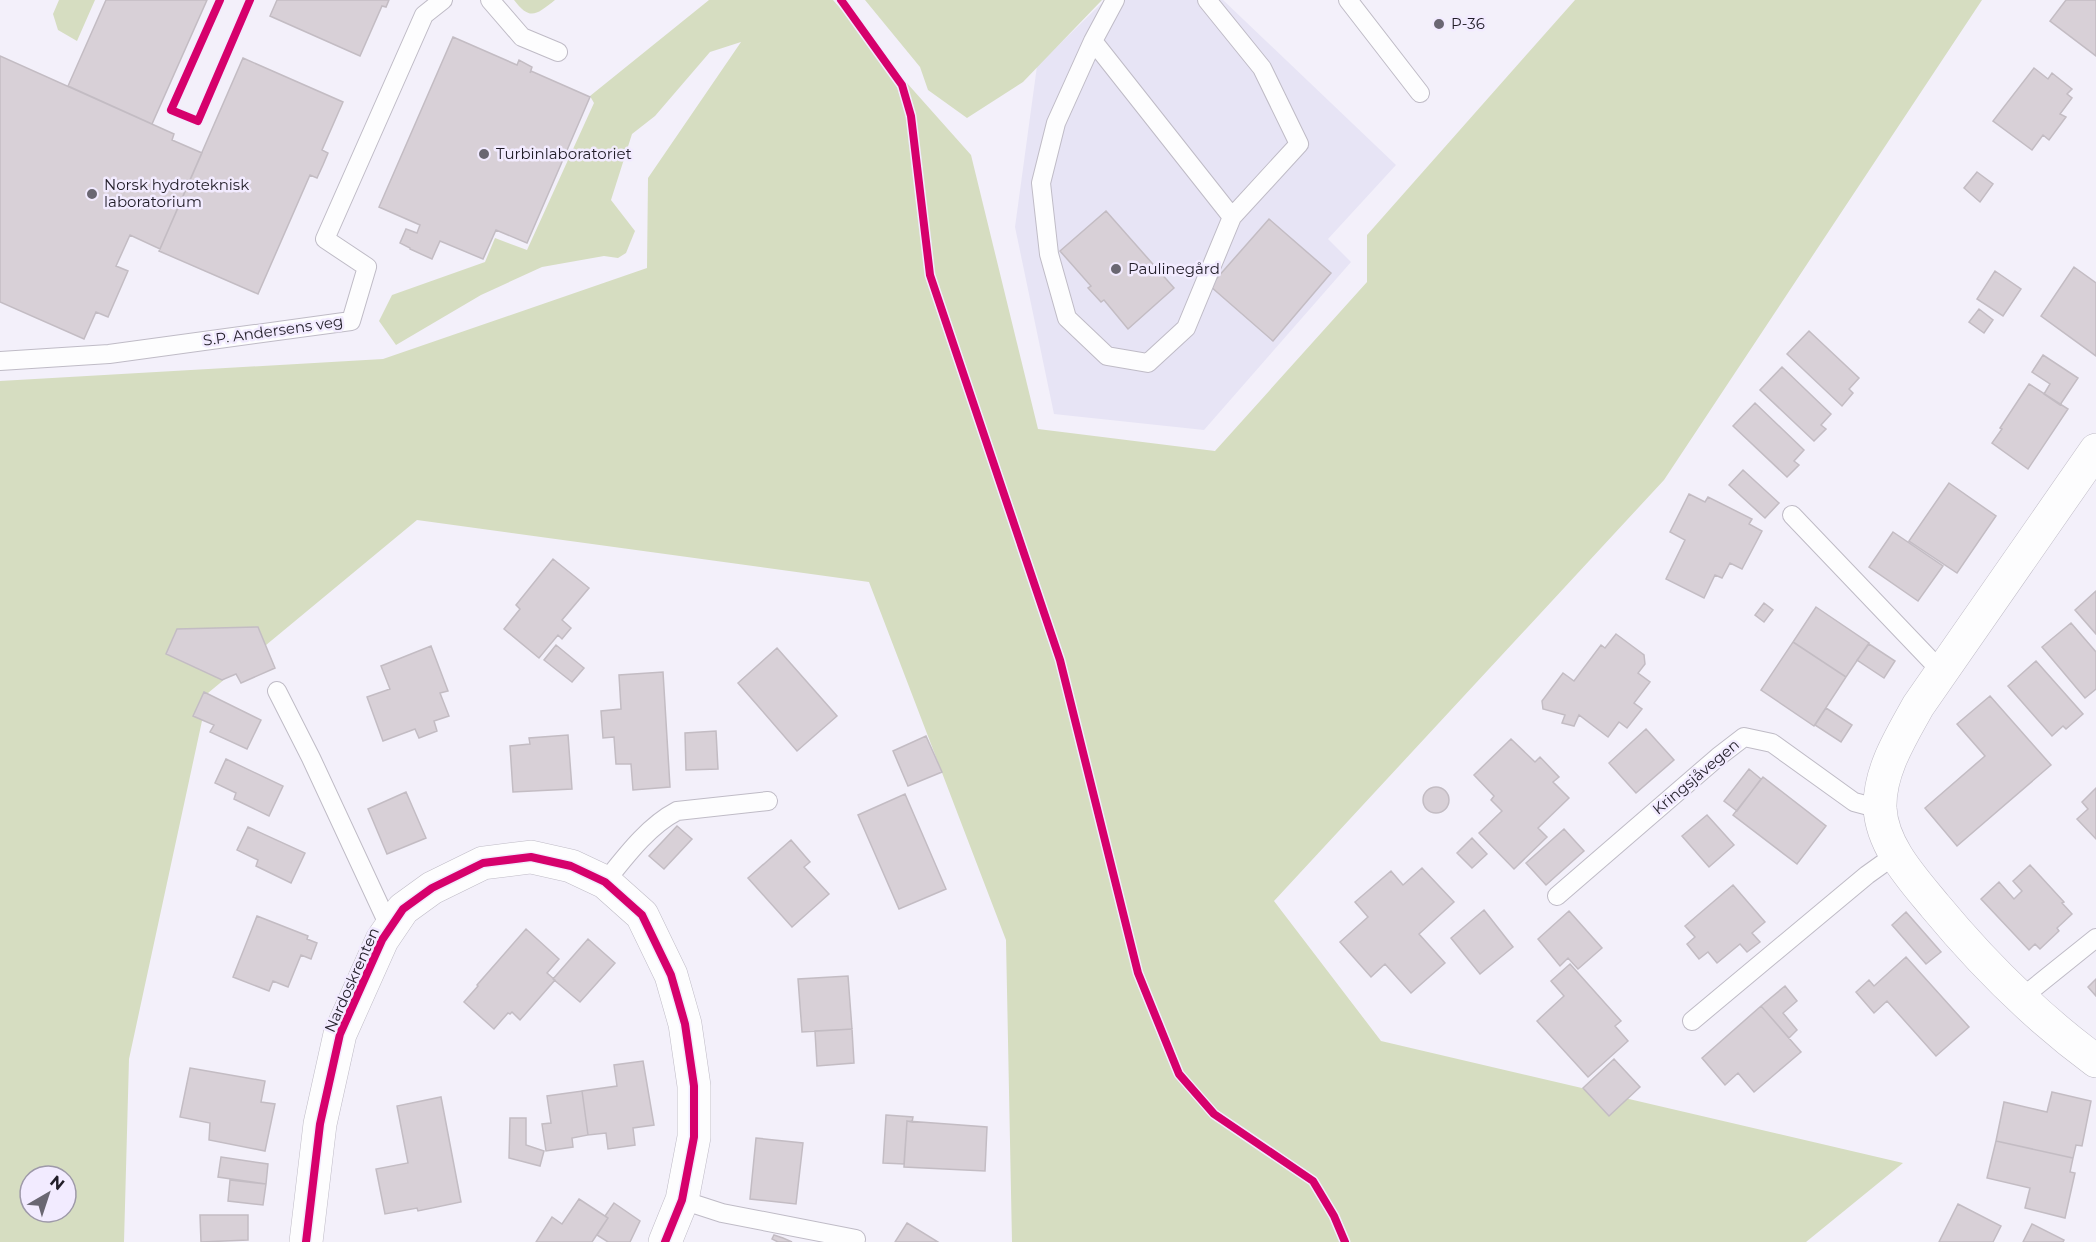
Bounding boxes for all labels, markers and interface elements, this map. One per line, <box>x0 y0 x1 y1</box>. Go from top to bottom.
place label: P-36 <box>1451 14 1485 33</box>
marker: P-36 <box>1432 17 1446 31</box>
place label: Turbinlaboratoriet <box>496 144 632 163</box>
marker: Turbinlaboratoriet <box>477 147 491 161</box>
place label: Norsk hydroteknisk laboratorium <box>104 175 249 211</box>
marker: Norsk hydroteknisk laboratorium <box>85 187 99 201</box>
place label: Paulinegård <box>1128 259 1220 278</box>
marker: Paulinegård <box>1109 262 1123 276</box>
street label: S.P. Andersens veg <box>202 311 344 350</box>
street label: Kringsjåvegen <box>1648 735 1743 818</box>
street label: Nardoskrenten <box>320 924 383 1035</box>
north arrow <box>18 1164 78 1224</box>
text: N <box>46 1171 68 1194</box>

